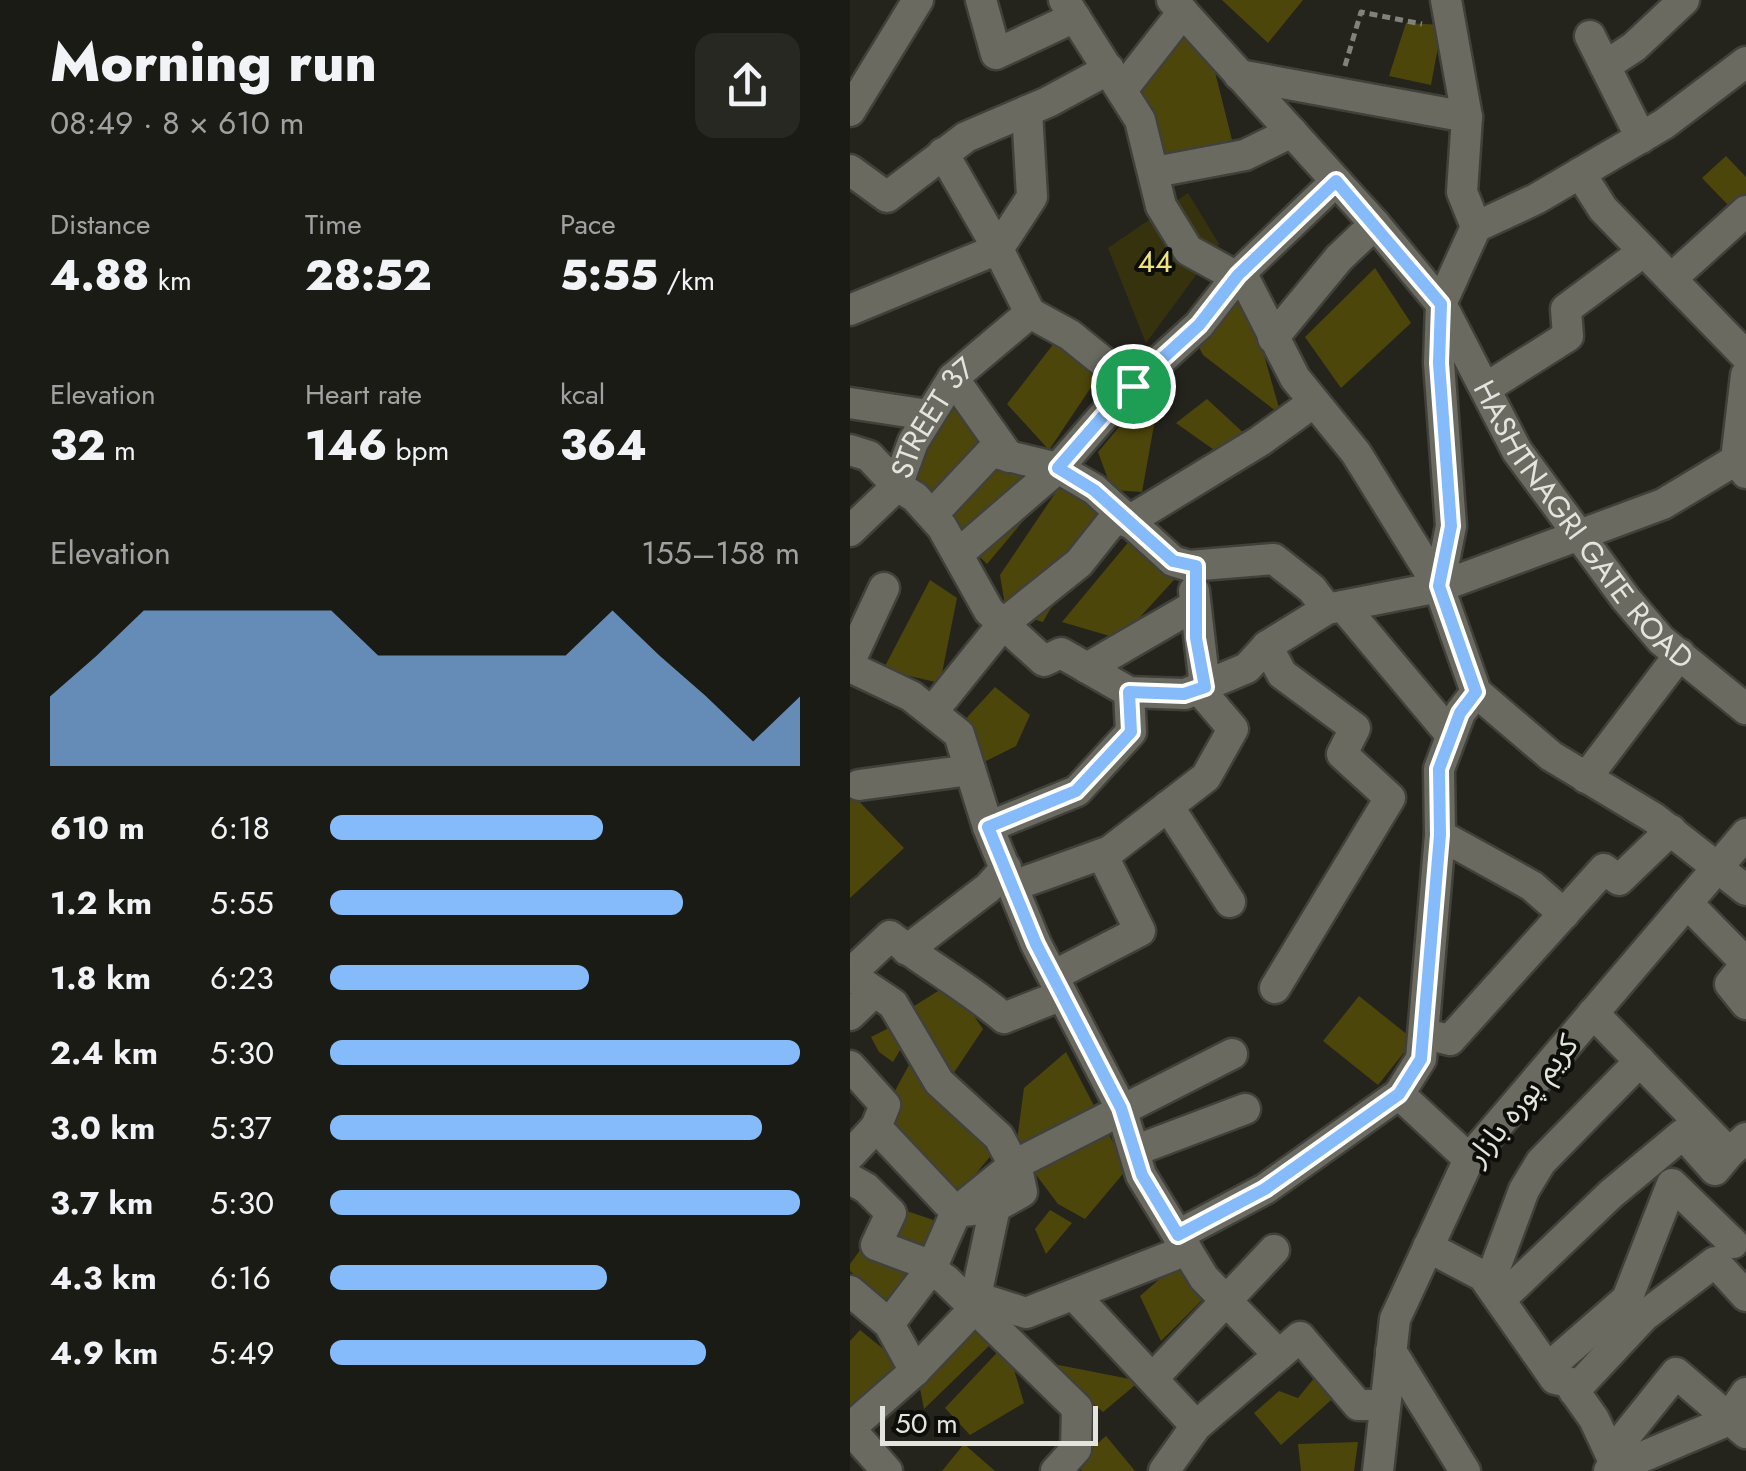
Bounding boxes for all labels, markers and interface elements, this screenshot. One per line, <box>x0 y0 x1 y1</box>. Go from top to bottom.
text: Morning run <box>50 22 377 102</box>
button: share <box>695 33 800 138</box>
text: 08:49 · 8 × 610 m <box>50 100 305 146</box>
text: Distance <box>50 204 150 245</box>
text: Time <box>305 204 362 245</box>
text: Pace <box>560 204 616 245</box>
park label: 44 <box>1138 240 1172 283</box>
text: 4.88 <box>50 245 149 306</box>
text: 28:52 <box>305 245 432 306</box>
text: 5:55 <box>560 245 658 306</box>
text: km <box>149 260 192 301</box>
text: /km <box>658 260 715 301</box>
pin <box>1091 344 1176 429</box>
street label: STREET 37 <box>880 347 984 484</box>
icon: arrive <box>1106 359 1161 414</box>
street label: HASHTNAGRI GATE ROAD <box>1463 372 1703 679</box>
text: Elevation <box>50 374 156 415</box>
text: Heart rate <box>305 374 422 415</box>
text: kcal <box>560 374 605 415</box>
text: 32 <box>50 415 106 476</box>
text: 146 <box>305 415 387 476</box>
text: 364 <box>560 415 647 476</box>
text: m <box>106 430 136 471</box>
text: bpm <box>387 430 449 471</box>
text: Elevation <box>50 530 171 576</box>
text: 155–158 m <box>641 530 800 576</box>
text: 610 m <box>50 805 145 851</box>
text: 6:18 <box>210 805 270 851</box>
text: 1.2 km <box>50 880 152 926</box>
text: 5:55 <box>210 880 274 926</box>
text: 1.8 km <box>50 955 151 1001</box>
text: 6:23 <box>210 955 274 1001</box>
street label: کریم پورہ بازار <box>1455 1024 1590 1176</box>
text: 2.4 km <box>50 1030 158 1076</box>
text: 5:30 <box>210 1030 274 1076</box>
text: 3.0 km <box>50 1105 155 1151</box>
text: 5:37 <box>210 1105 271 1151</box>
text: 3.7 km <box>50 1180 153 1226</box>
text: 5:30 <box>210 1180 274 1226</box>
text: 4.3 km <box>50 1255 157 1301</box>
text: 6:16 <box>210 1255 271 1301</box>
text: 4.9 km <box>50 1330 158 1376</box>
text: 5:49 <box>210 1330 275 1376</box>
scale bar <box>880 1401 1098 1446</box>
text: 50 m <box>895 1403 958 1444</box>

